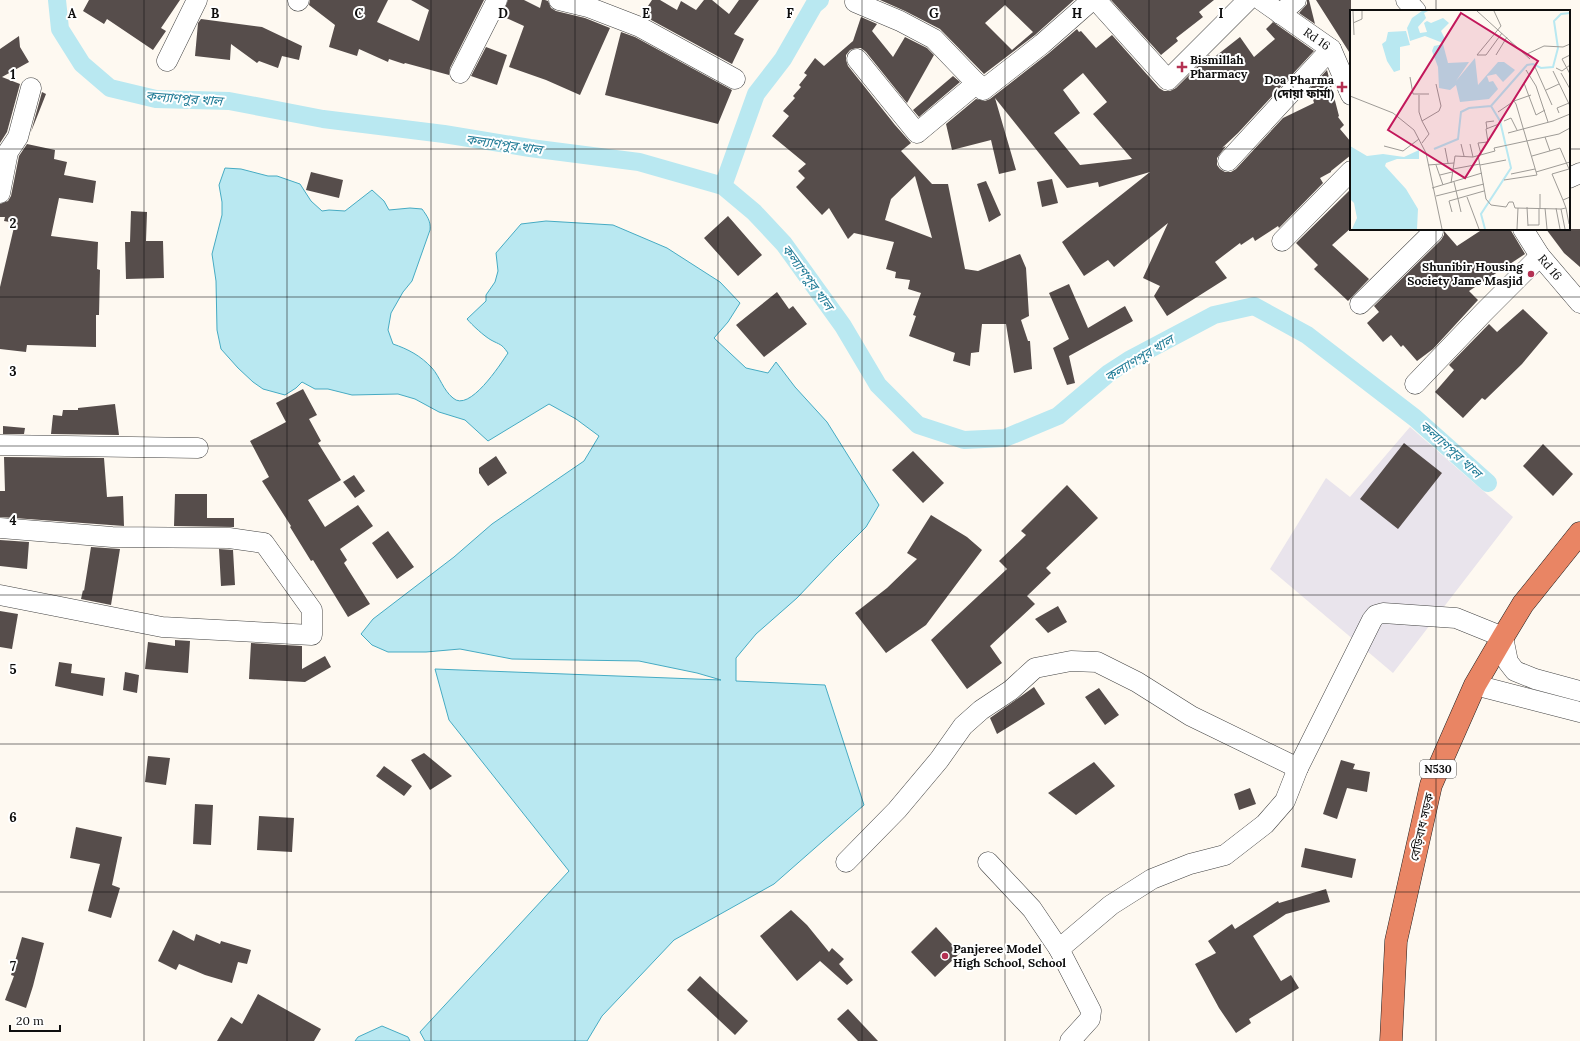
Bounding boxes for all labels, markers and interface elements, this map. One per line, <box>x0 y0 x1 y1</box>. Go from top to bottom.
text: A <box>68 5 77 22</box>
text: B <box>211 5 220 22</box>
text: C <box>355 5 364 22</box>
text: D <box>498 5 508 22</box>
text: E <box>642 5 650 22</box>
text: F <box>786 5 794 22</box>
text: G <box>929 5 939 22</box>
text: H <box>1072 5 1082 22</box>
text: I <box>1218 5 1224 22</box>
inset map <box>1350 10 1570 230</box>
street label: Rd 16 <box>1301 24 1333 53</box>
place label: Bismillah Pharmacy <box>1190 52 1248 81</box>
marker: Bismillah Pharmacy <box>1177 62 1187 72</box>
text: 1 <box>10 66 16 83</box>
place label: Doa Pharma (দোয়া ফার্মা) <box>1264 72 1335 102</box>
marker: Doa Pharma (দোয়া ফার্মা) <box>1337 82 1347 92</box>
water label: কল্যাণপুর খাল <box>145 87 225 110</box>
water label: কল্যাণপুর খাল <box>465 131 546 159</box>
text: 2 <box>10 215 17 232</box>
water label: কল্যাণপুর খাল <box>778 241 839 315</box>
street label: Rd 16 <box>1535 251 1565 283</box>
place label: Shunibir Housing Society Jame Masjid <box>1407 259 1524 288</box>
marker: Shunibir Housing Society Jame Masjid <box>1526 269 1536 279</box>
water label: কল্যাণপুর খাল <box>1102 330 1179 386</box>
text: 3 <box>9 363 17 380</box>
water label: কল্যাণপুর খাল <box>1416 417 1487 483</box>
text: 4 <box>9 512 17 529</box>
text: 5 <box>9 661 17 678</box>
road number: N530 <box>1420 760 1456 778</box>
street label: বেড়িবাধ সড়ক <box>1406 791 1437 862</box>
text: 6 <box>9 809 17 826</box>
place label: Panjeree Model High School, School <box>953 941 1066 970</box>
marker: Panjeree Model High School, School <box>940 951 950 961</box>
text: 7 <box>10 958 16 975</box>
scale bar <box>10 1007 60 1033</box>
text: 20 m <box>16 1013 44 1028</box>

